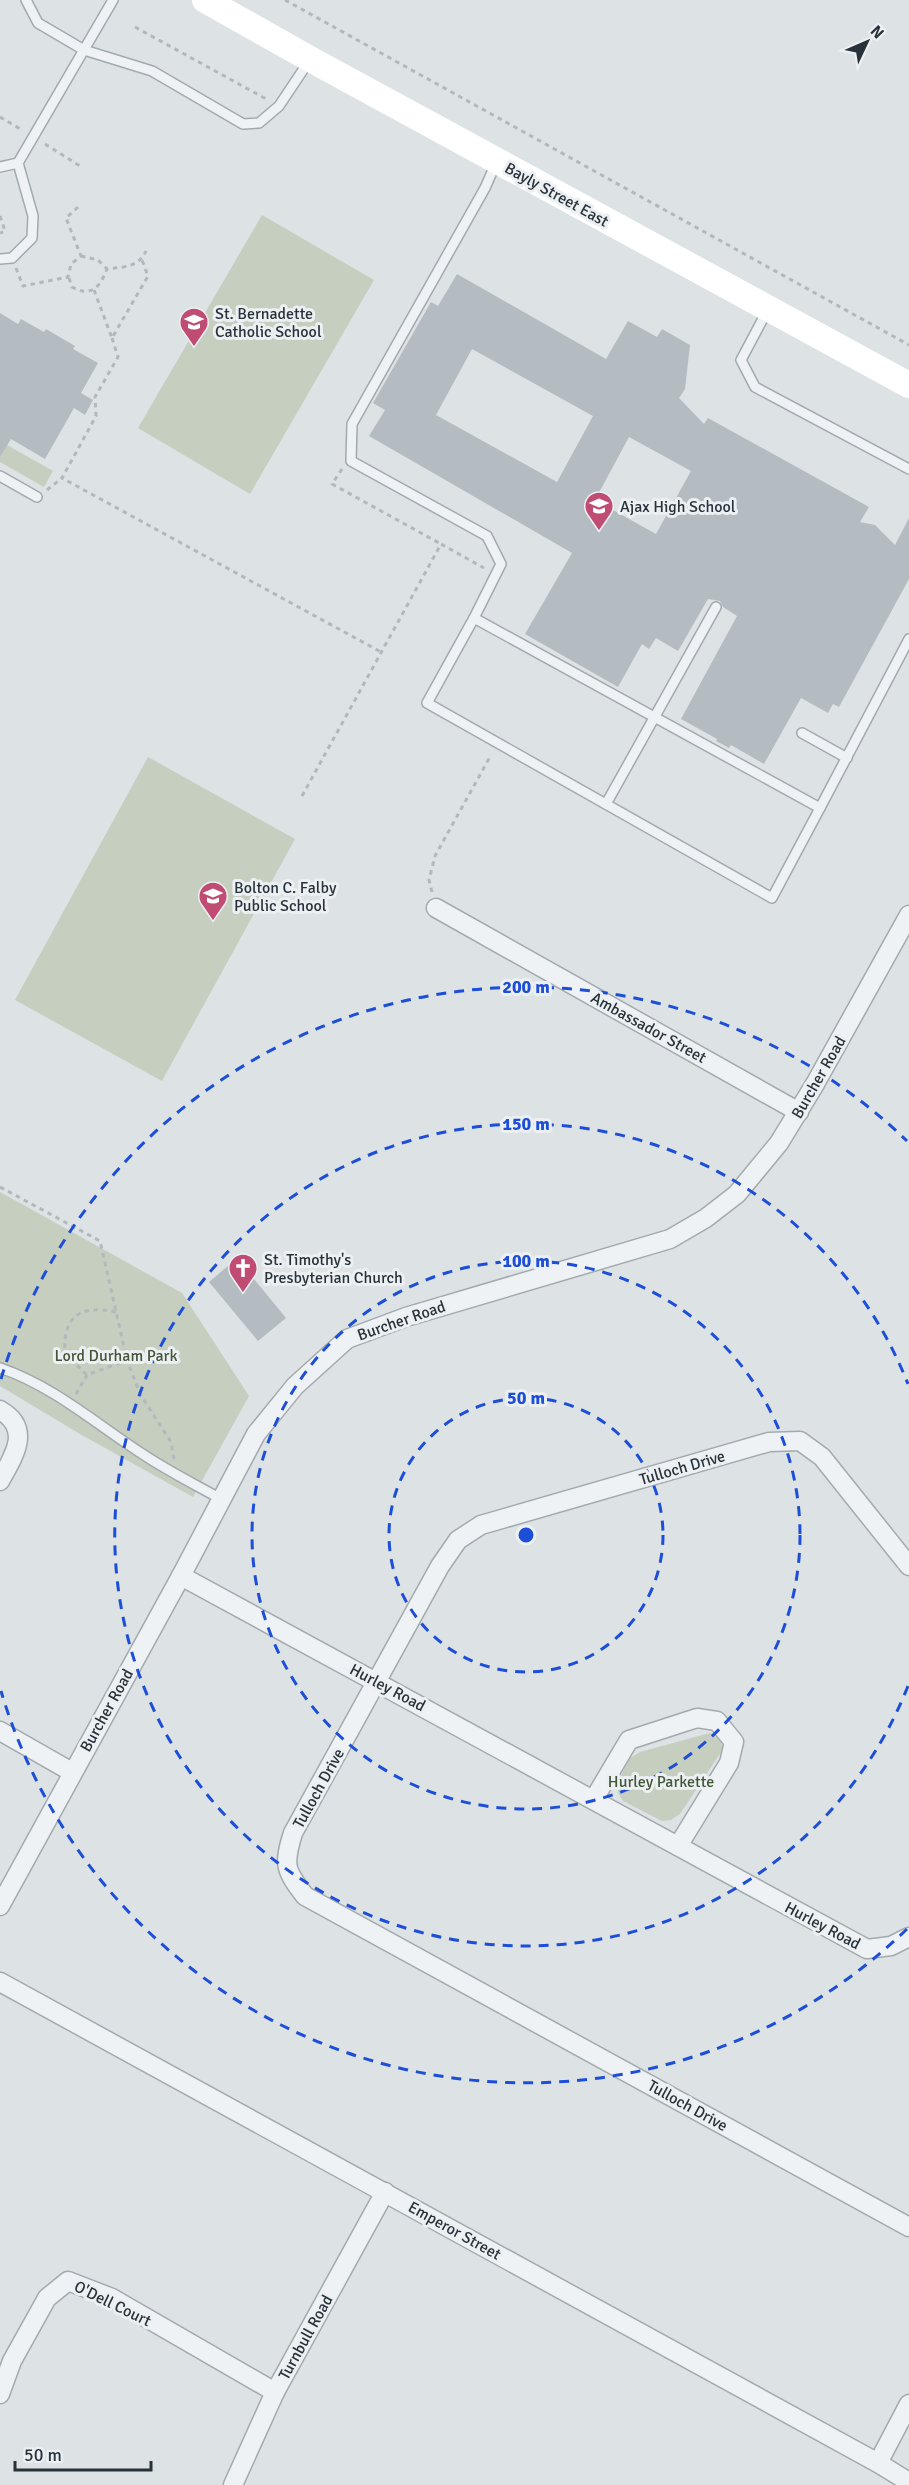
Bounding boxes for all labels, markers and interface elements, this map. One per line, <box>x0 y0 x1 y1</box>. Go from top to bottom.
north arrow <box>837 12 897 72</box>
text: N <box>866 21 888 43</box>
street label: Bayly Street East <box>501 158 612 232</box>
place label: St. Bernadette Catholic School <box>215 304 322 342</box>
school or university icon: St. Bernadette Catholic School <box>178 306 210 348</box>
school or university icon: Ajax High School <box>583 490 615 532</box>
place label: Ajax High School <box>620 497 736 517</box>
place label: Bolton C. Falby Public School <box>234 878 337 916</box>
school or university icon: Bolton C. Falby Public School <box>197 880 229 922</box>
text: 200 m <box>502 976 550 998</box>
street label: Ambassador Street <box>587 988 710 1068</box>
street label: Burcher Road <box>787 1033 851 1122</box>
text: 150 m <box>502 1113 550 1135</box>
place label: St. Timothy's Presbyterian Church <box>264 1250 403 1288</box>
text: 100 m <box>502 1250 550 1272</box>
church icon: St. Timothy's Presbyterian Church <box>227 1252 259 1294</box>
street label: Burcher Road <box>355 1297 448 1345</box>
park label: Lord Durham Park <box>55 1346 177 1366</box>
text: 50 m <box>507 1387 545 1409</box>
street label: Tulloch Drive <box>637 1446 727 1490</box>
centre of rings <box>516 1525 536 1545</box>
street label: Hurley Road <box>346 1660 429 1716</box>
street label: Burcher Road <box>76 1665 138 1756</box>
street label: Tulloch Drive <box>289 1745 349 1832</box>
park label: Hurley Parkette <box>608 1772 714 1792</box>
street label: Hurley Road <box>781 1898 864 1954</box>
street label: Tulloch Drive <box>644 2076 731 2136</box>
street label: Emperor Street <box>404 2197 505 2265</box>
street label: O'Dell Court <box>71 2277 155 2331</box>
street label: Turnbull Road <box>274 2291 337 2383</box>
scale bar <box>15 2434 152 2472</box>
text: 50 m <box>24 2444 62 2466</box>

